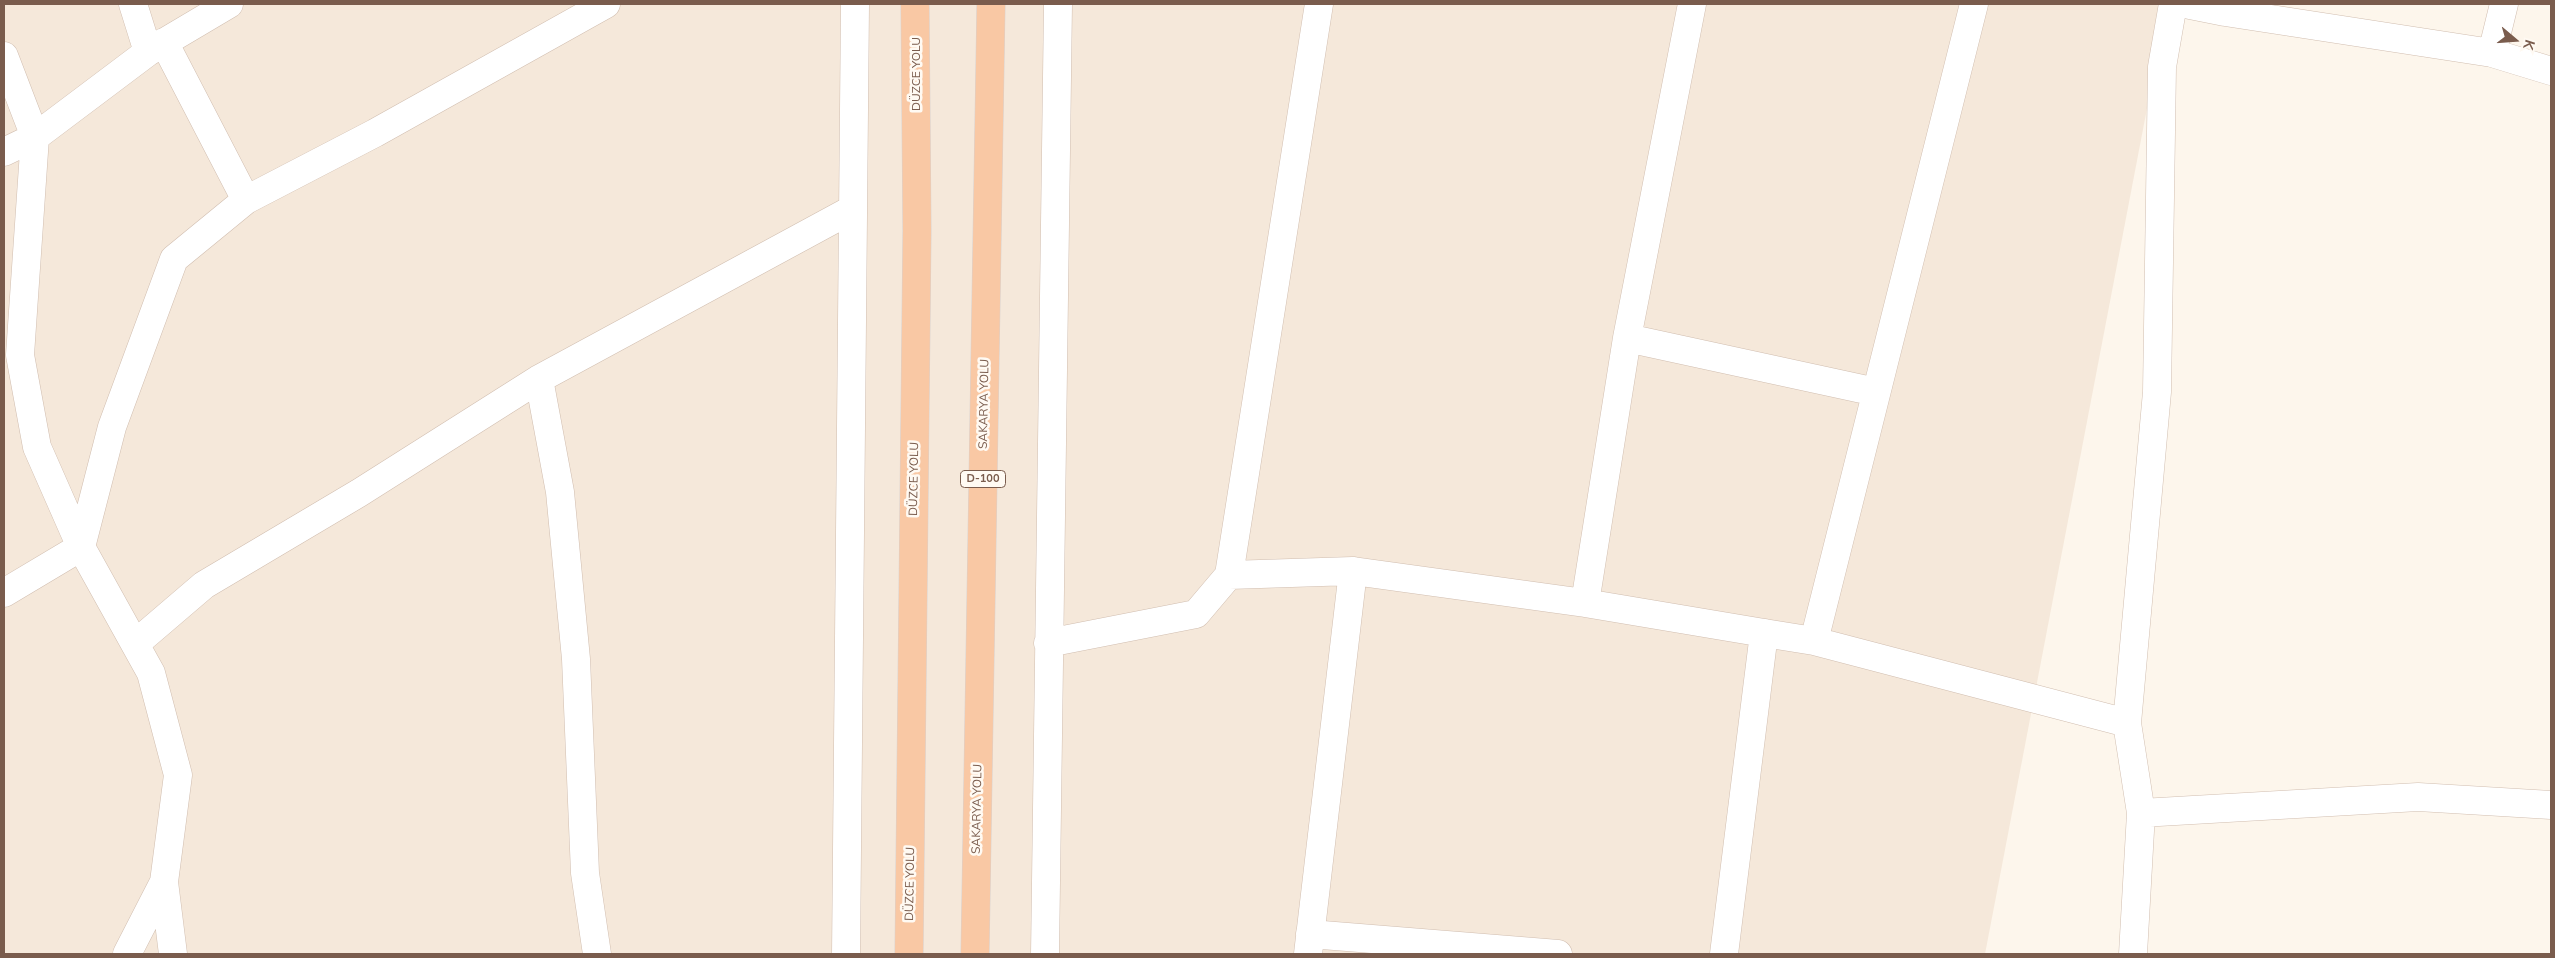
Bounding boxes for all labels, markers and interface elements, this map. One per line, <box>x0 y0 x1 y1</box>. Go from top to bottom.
north arrow <box>2490 15 2540 65</box>
street label: DÜZCE YOLU <box>909 37 923 111</box>
text: K <box>2519 37 2539 52</box>
street label: SAKARYA YOLU <box>976 359 992 449</box>
street label: DÜZCE YOLU <box>906 442 922 516</box>
road number: D-100 <box>960 470 1006 488</box>
street label: SAKARYA YOLU <box>969 764 985 854</box>
street label: DÜZCE YOLU <box>902 847 918 921</box>

